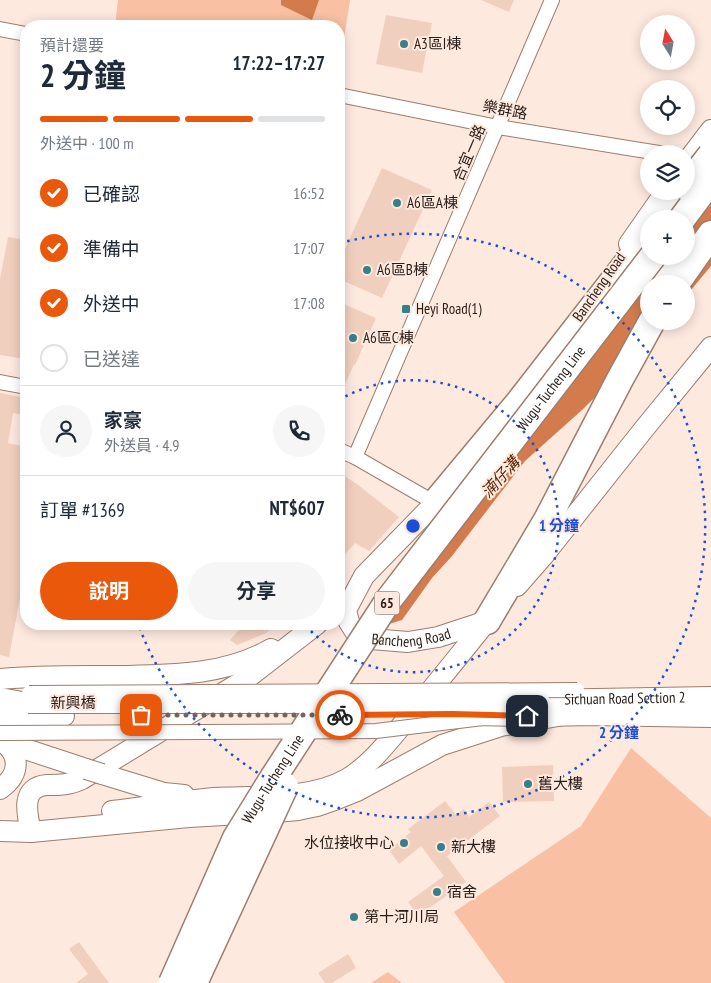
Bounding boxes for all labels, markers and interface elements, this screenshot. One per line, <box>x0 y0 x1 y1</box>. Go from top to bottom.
north arrow <box>640 15 695 70</box>
map controls <box>640 15 695 330</box>
place label: A3區I棟 <box>414 34 461 53</box>
text: 預計還要 <box>40 35 104 55</box>
marker: A3區I棟 <box>398 38 410 50</box>
text: 17:22–17:27 <box>232 51 325 75</box>
text: 2 分鐘 <box>40 54 126 96</box>
button: locate <box>640 80 695 135</box>
street label: 樂群路 <box>481 96 529 123</box>
street label: 合宜一路 <box>448 121 489 184</box>
text: 外送中 · 100 m <box>40 133 134 153</box>
button: layers <box>640 145 695 200</box>
icon: check <box>40 179 68 207</box>
text: 已確認 <box>83 182 140 206</box>
text: 16:52 <box>293 183 325 203</box>
place label: A6區A棟 <box>407 193 458 212</box>
marker: A6區A棟 <box>391 197 403 209</box>
button: + <box>640 210 695 265</box>
icon: check <box>40 234 68 262</box>
text: 準備中 <box>83 237 140 261</box>
text: 17:07 <box>293 238 325 258</box>
street label: Bancheng Road <box>568 249 629 325</box>
place label: A6區B棟 <box>377 260 428 279</box>
marker: A6區B棟 <box>361 264 373 276</box>
button: − <box>640 275 695 330</box>
icon: check <box>40 289 68 317</box>
text: 外送中 <box>83 292 140 316</box>
text: 17:08 <box>293 293 325 313</box>
place label: Heyi Road(1) <box>416 299 482 318</box>
marker: Heyi Road(1) <box>400 303 412 315</box>
place label: A6區C棟 <box>363 328 414 347</box>
marker: A6區C棟 <box>347 332 359 344</box>
street label: Wugu-Tucheng Line <box>512 342 589 434</box>
text: 已送達 <box>83 347 140 371</box>
button: person <box>40 405 92 457</box>
button: phone <box>273 405 325 457</box>
text: 家豪 <box>104 408 142 432</box>
text: 外送員 · 4.9 <box>104 435 179 455</box>
water label: 湳仔溝 <box>477 451 525 502</box>
text: NT$607 <box>269 496 325 520</box>
text: 訂單 #1369 <box>40 498 125 522</box>
text: 1 分鐘 <box>539 516 579 535</box>
centre of rings <box>404 517 422 535</box>
button: 說明 <box>40 562 178 620</box>
button: 分享 <box>188 562 325 620</box>
road number: 65 <box>374 592 400 614</box>
street label: Bancheng Road <box>371 624 453 651</box>
street label: Sichuan Road Section 2 <box>564 687 686 709</box>
courier <box>315 690 365 740</box>
street label: 新興橋 <box>50 693 96 712</box>
pin <box>120 694 162 736</box>
pin <box>506 695 548 737</box>
icon: bag <box>127 701 155 729</box>
icon: bike <box>326 701 354 729</box>
icon: home <box>513 702 541 730</box>
text: 2 分鐘 <box>599 723 639 742</box>
street label: Wugu-Tucheng Line <box>237 731 308 827</box>
place label: 舊大樓 <box>538 774 583 793</box>
marker: 舊大樓 <box>522 778 534 790</box>
place label: 水位接收中心 <box>304 833 394 852</box>
marker: 水位接收中心 <box>398 837 410 849</box>
place label: 新大樓 <box>451 837 496 856</box>
marker: 新大樓 <box>435 841 447 853</box>
place label: 宿舍 <box>447 882 477 901</box>
marker: 宿舍 <box>431 886 443 898</box>
place label: 第十河川局 <box>364 907 439 926</box>
marker: 第十河川局 <box>348 911 360 923</box>

